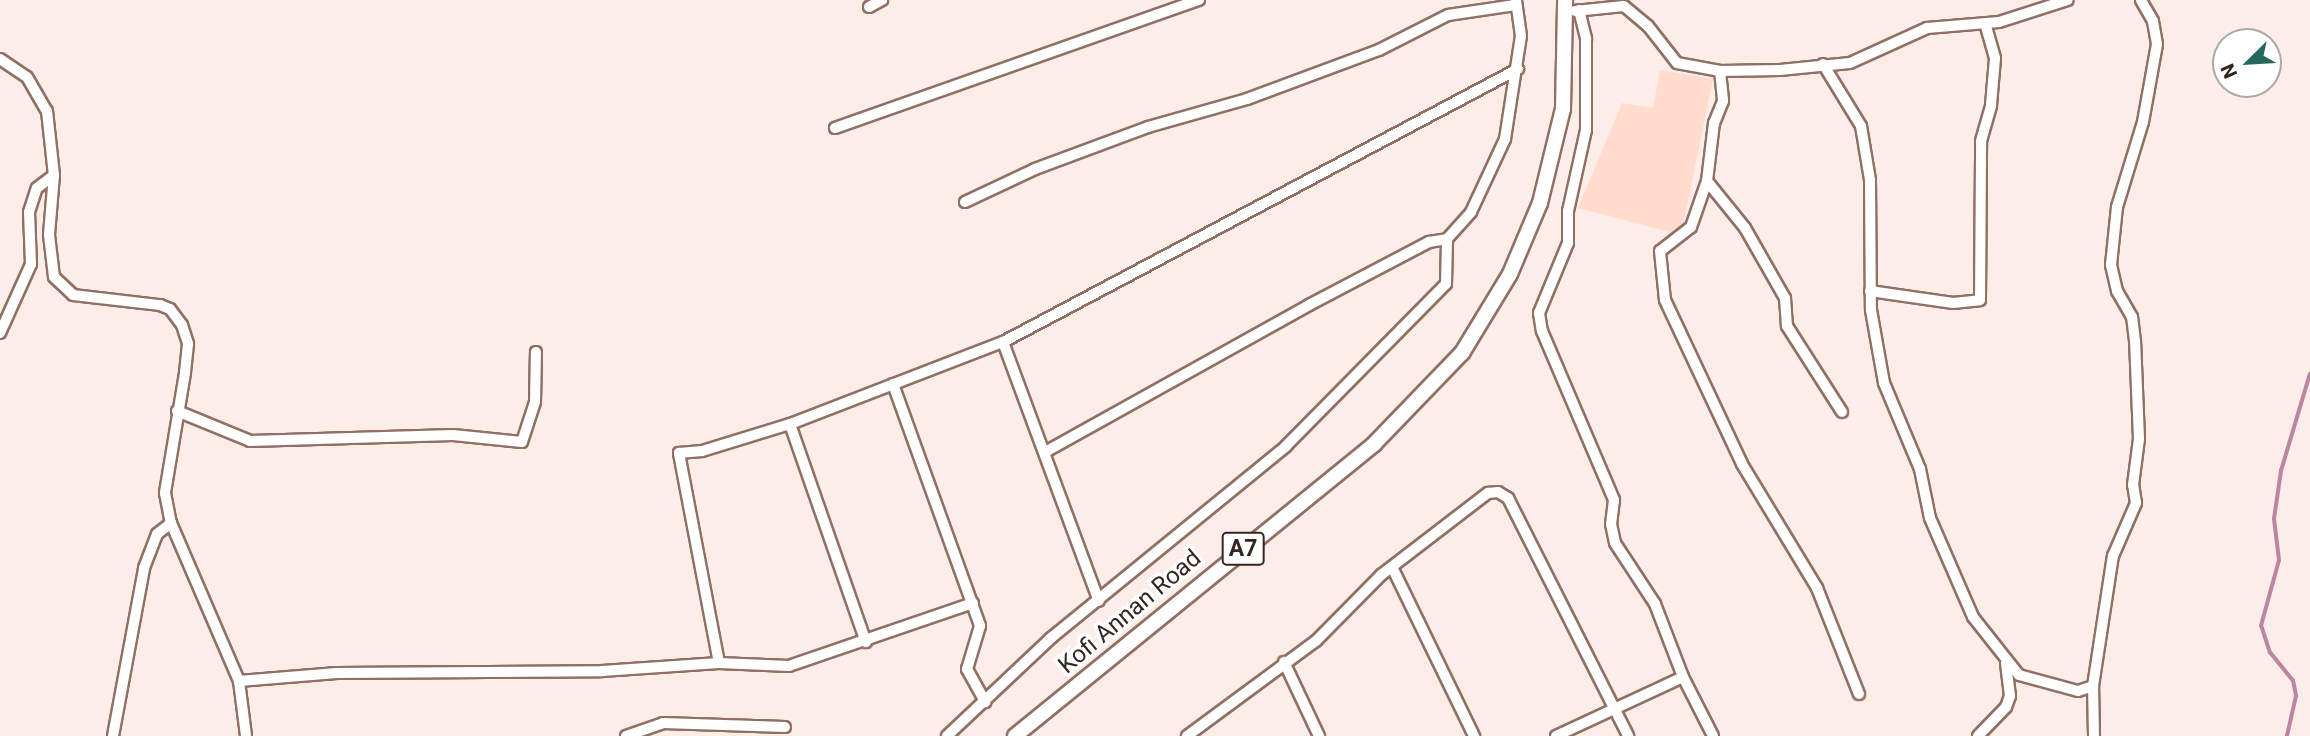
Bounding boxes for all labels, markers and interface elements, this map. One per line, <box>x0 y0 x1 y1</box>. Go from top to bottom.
north arrow <box>2212 28 2282 98</box>
text: N <box>2216 60 2242 82</box>
road number: A7 <box>1220 530 1266 568</box>
street label: Kofi Annan Road <box>1053 544 1207 680</box>

